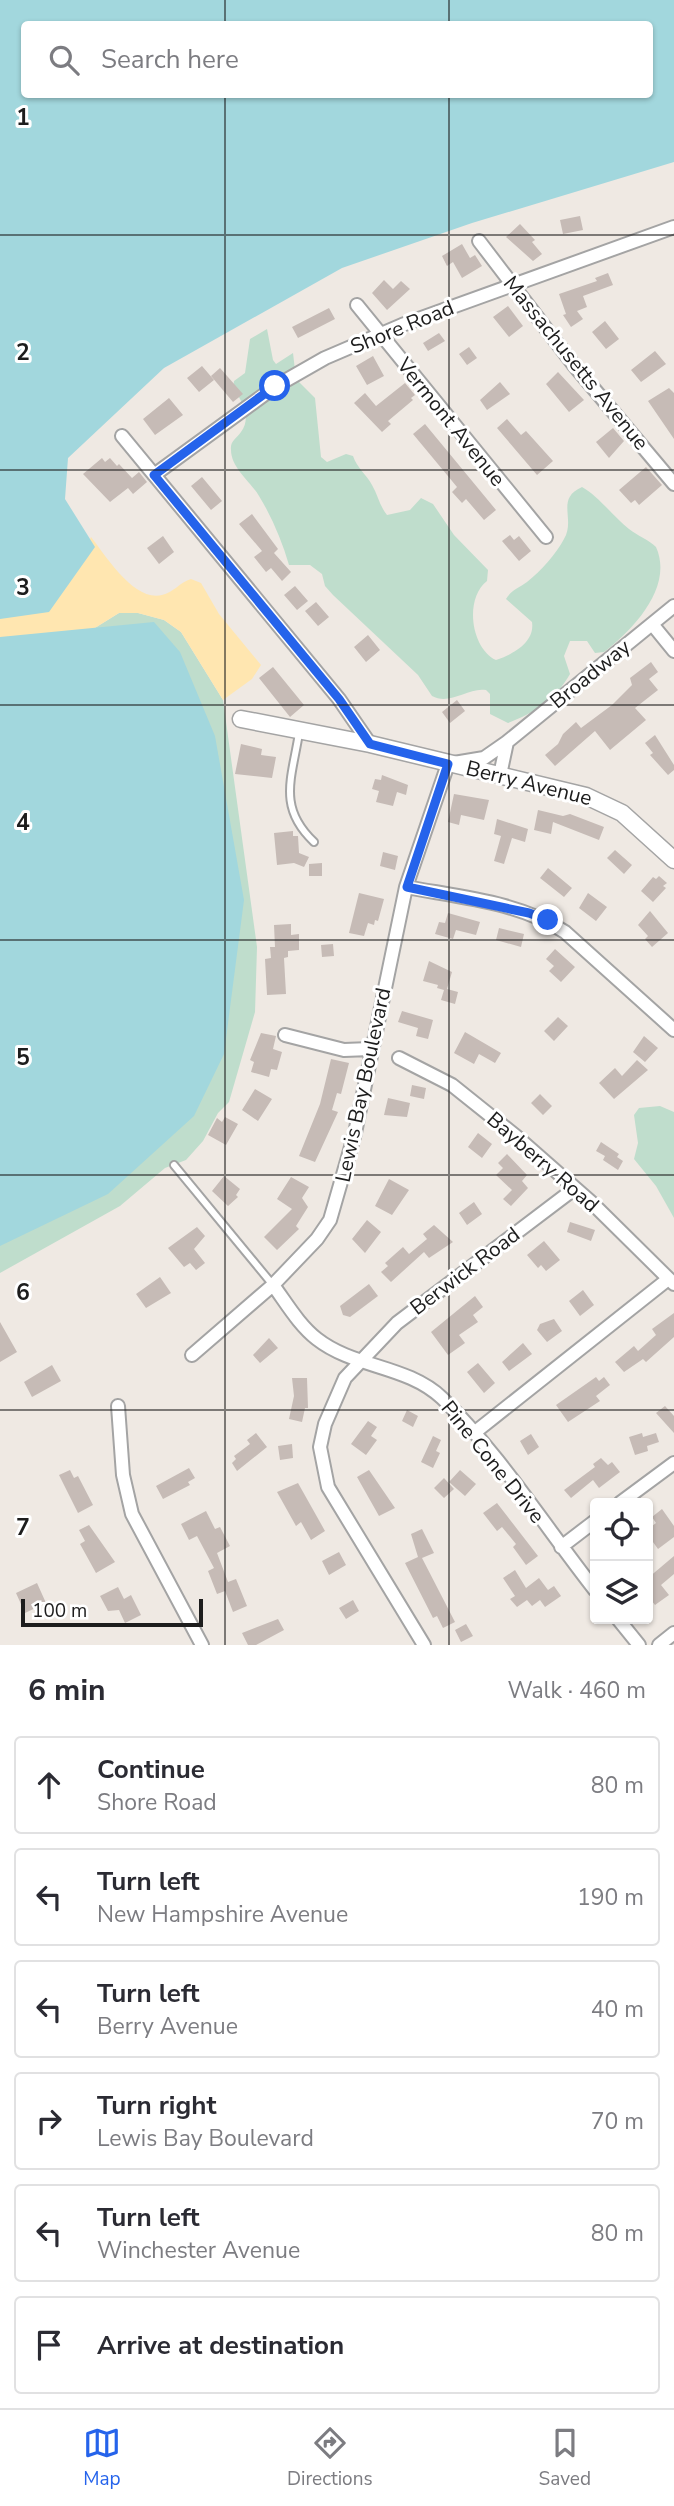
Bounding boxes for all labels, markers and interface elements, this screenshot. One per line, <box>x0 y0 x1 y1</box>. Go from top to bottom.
search box <box>21 21 653 98</box>
icon: search <box>45 41 83 79</box>
text: Search here <box>101 42 239 77</box>
text: 1 <box>16 102 30 133</box>
street label: Massachusetts Avenue <box>497 270 655 456</box>
street label: Shore Road <box>346 294 458 360</box>
text: 2 <box>16 337 30 368</box>
street label: Vermont Avenue <box>390 351 512 492</box>
route start <box>259 370 290 401</box>
text: 3 <box>16 572 30 603</box>
street label: Broadway <box>544 633 636 715</box>
street label: Berry Avenue <box>463 754 595 812</box>
text: 4 <box>16 807 30 838</box>
route end <box>532 904 563 935</box>
street label: Lewis Bay Boulevard <box>329 985 397 1185</box>
text: 5 <box>16 1042 30 1073</box>
street label: Bayberry Road <box>481 1105 605 1219</box>
street label: Berwick Road <box>404 1221 526 1321</box>
text: 6 <box>16 1277 30 1308</box>
street label: Pine Cone Drive <box>435 1395 551 1529</box>
map controls <box>590 1498 653 1624</box>
button: locate <box>590 1498 653 1561</box>
text: 7 <box>16 1512 30 1543</box>
button: layers <box>590 1561 653 1624</box>
scale bar <box>21 1596 203 1628</box>
text: 100 m <box>32 1598 87 1624</box>
text: 6 min <box>28 1670 106 1711</box>
text: Walk · 460 m <box>507 1675 646 1706</box>
text: Continue <box>97 1752 205 1787</box>
icon: ahead <box>30 1766 68 1804</box>
text: 80 m <box>591 1770 644 1801</box>
text: Shore Road <box>97 1787 217 1818</box>
text: Turn left <box>97 1864 200 1899</box>
icon: left <box>30 1878 68 1916</box>
text: 190 m <box>577 1882 644 1913</box>
text: New Hampshire Avenue <box>97 1899 348 1930</box>
text: Turn left <box>97 1976 200 2011</box>
icon: left <box>30 1990 68 2028</box>
text: 40 m <box>591 1994 644 2025</box>
text: Berry Avenue <box>97 2011 238 2042</box>
text: Turn right <box>97 2088 216 2123</box>
icon: right <box>30 2102 68 2140</box>
text: 70 m <box>591 2106 644 2137</box>
text: Lewis Bay Boulevard <box>97 2123 314 2154</box>
text: Turn left <box>97 2200 200 2235</box>
icon: left <box>30 2214 68 2252</box>
text: 80 m <box>591 2218 644 2249</box>
text: Winchester Avenue <box>97 2235 300 2266</box>
icon: arrive <box>30 2326 68 2364</box>
text: Arrive at destination <box>97 2328 344 2363</box>
tab: Map <box>83 2424 121 2492</box>
tab: Directions <box>287 2424 373 2492</box>
tab: Saved <box>539 2424 591 2492</box>

